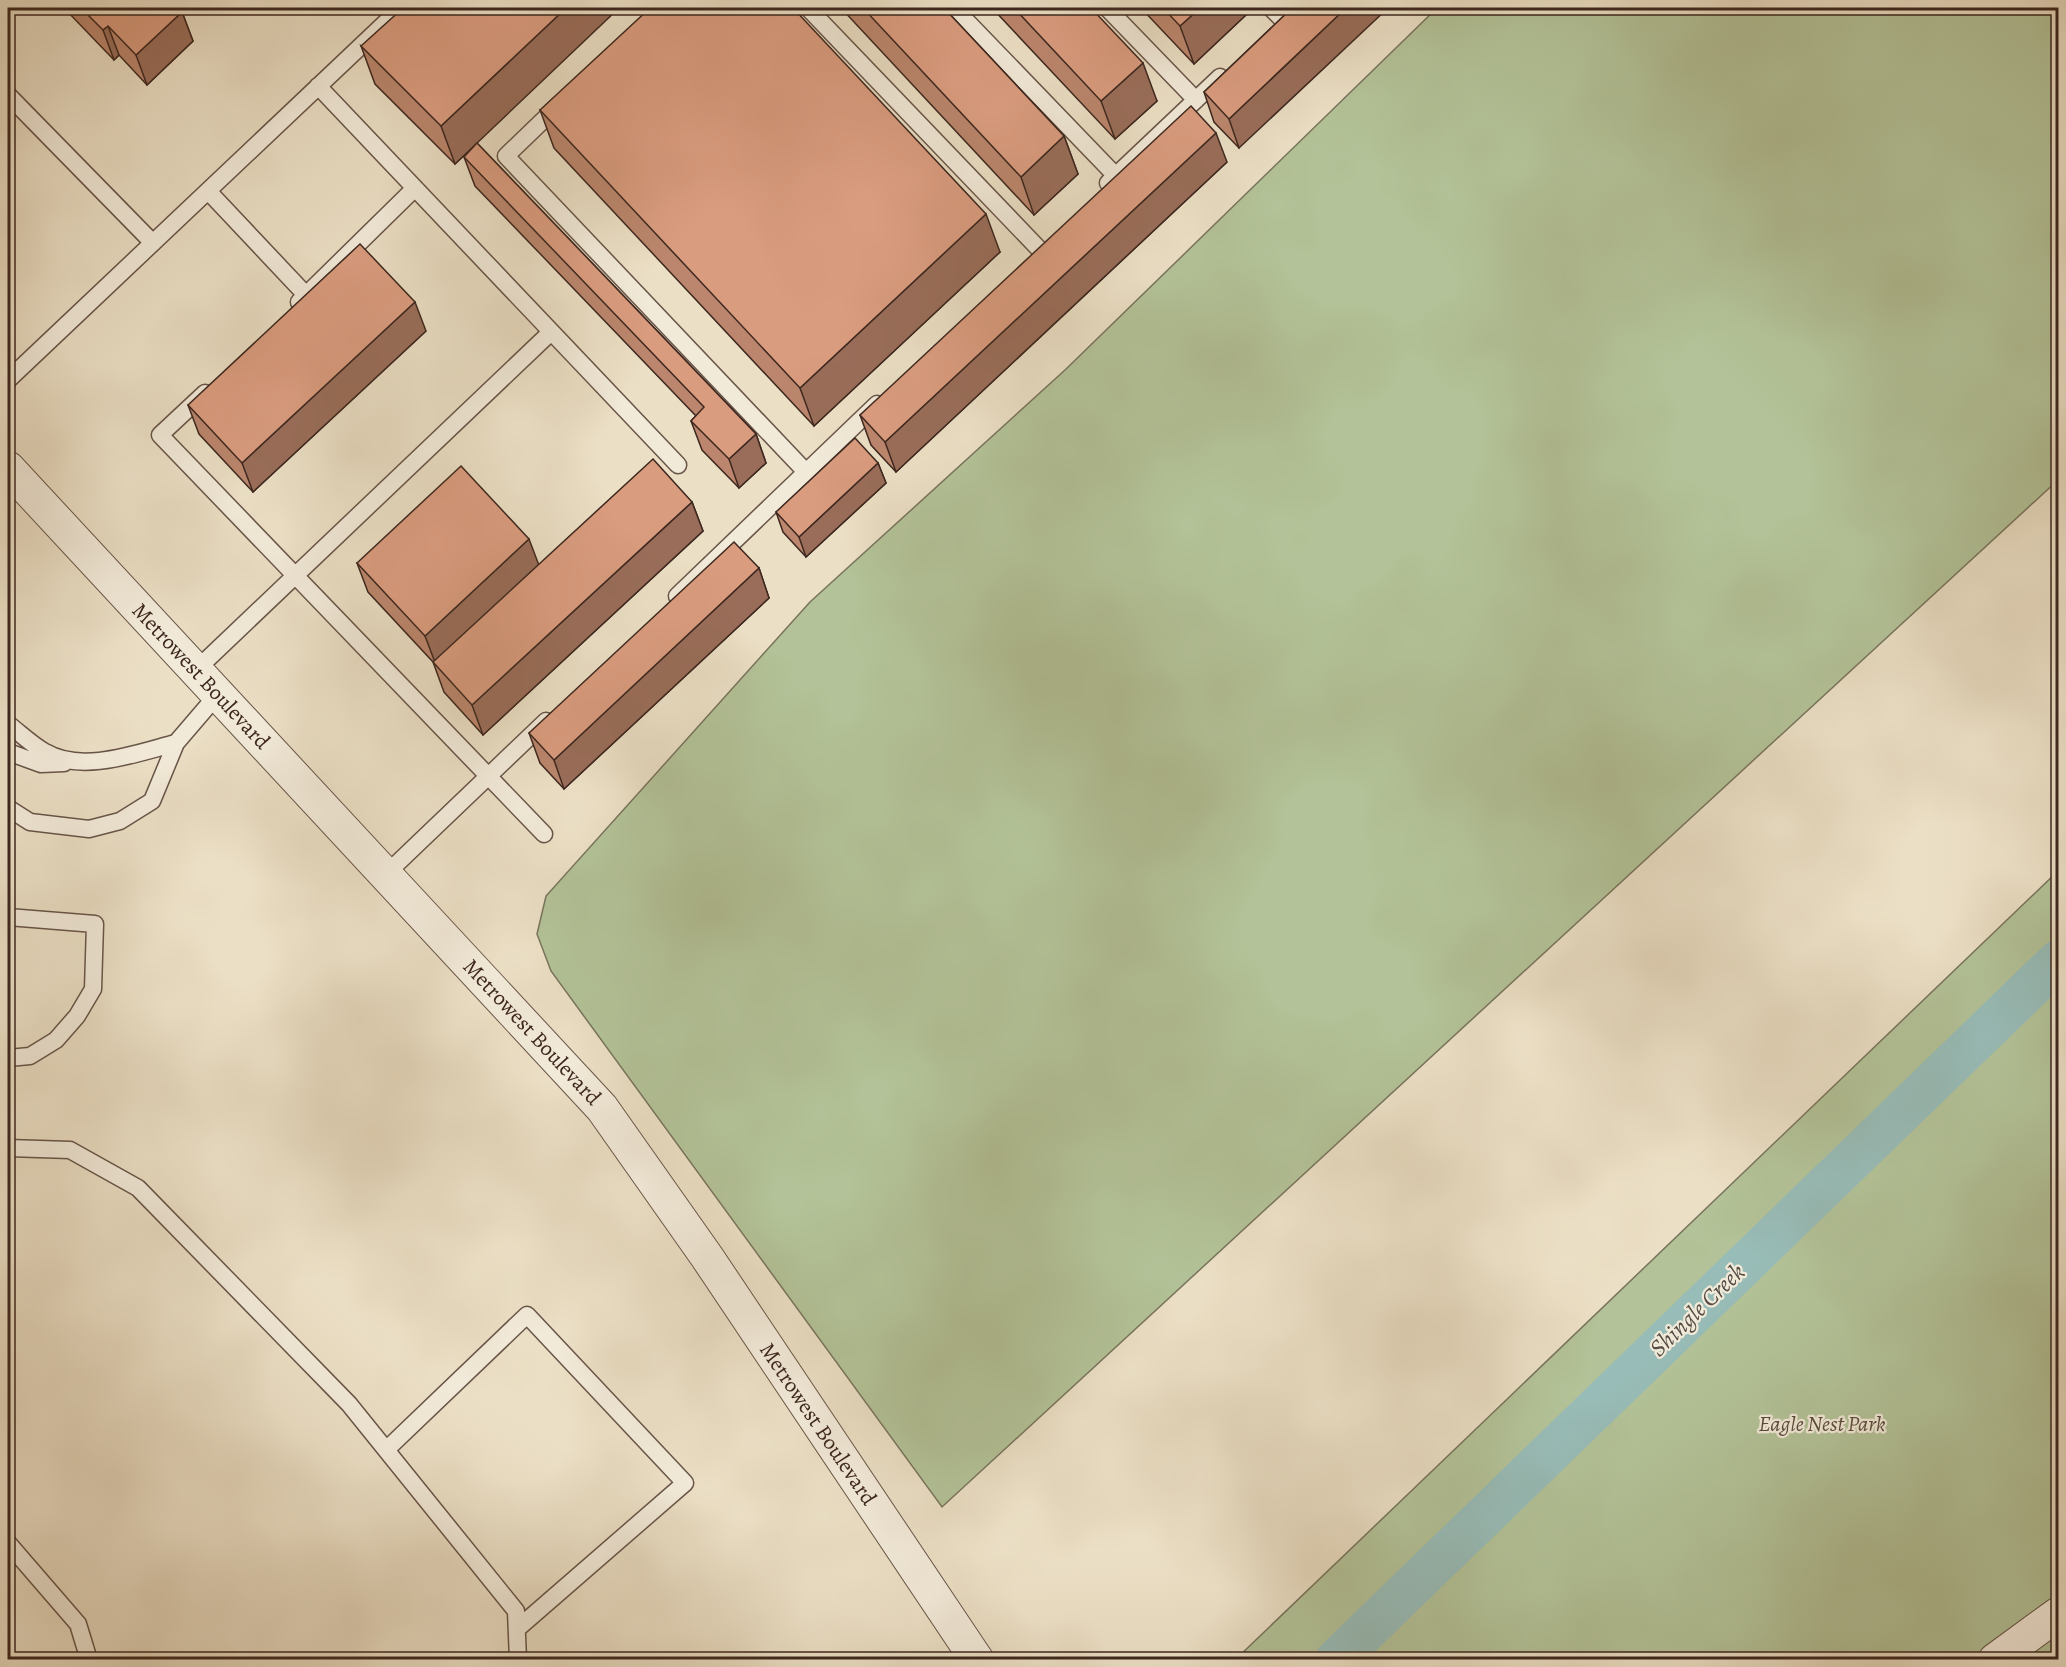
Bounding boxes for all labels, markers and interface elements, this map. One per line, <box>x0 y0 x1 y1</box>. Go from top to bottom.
street label: Metrowest Boulevard <box>125 596 277 756</box>
street label: Metrowest Boulevard <box>456 952 608 1112</box>
water label: Shingle Creek <box>1642 1256 1752 1364</box>
street label: Metrowest Boulevard <box>752 1337 884 1511</box>
park label: Eagle Nest Park <box>1758 1409 1886 1439</box>

